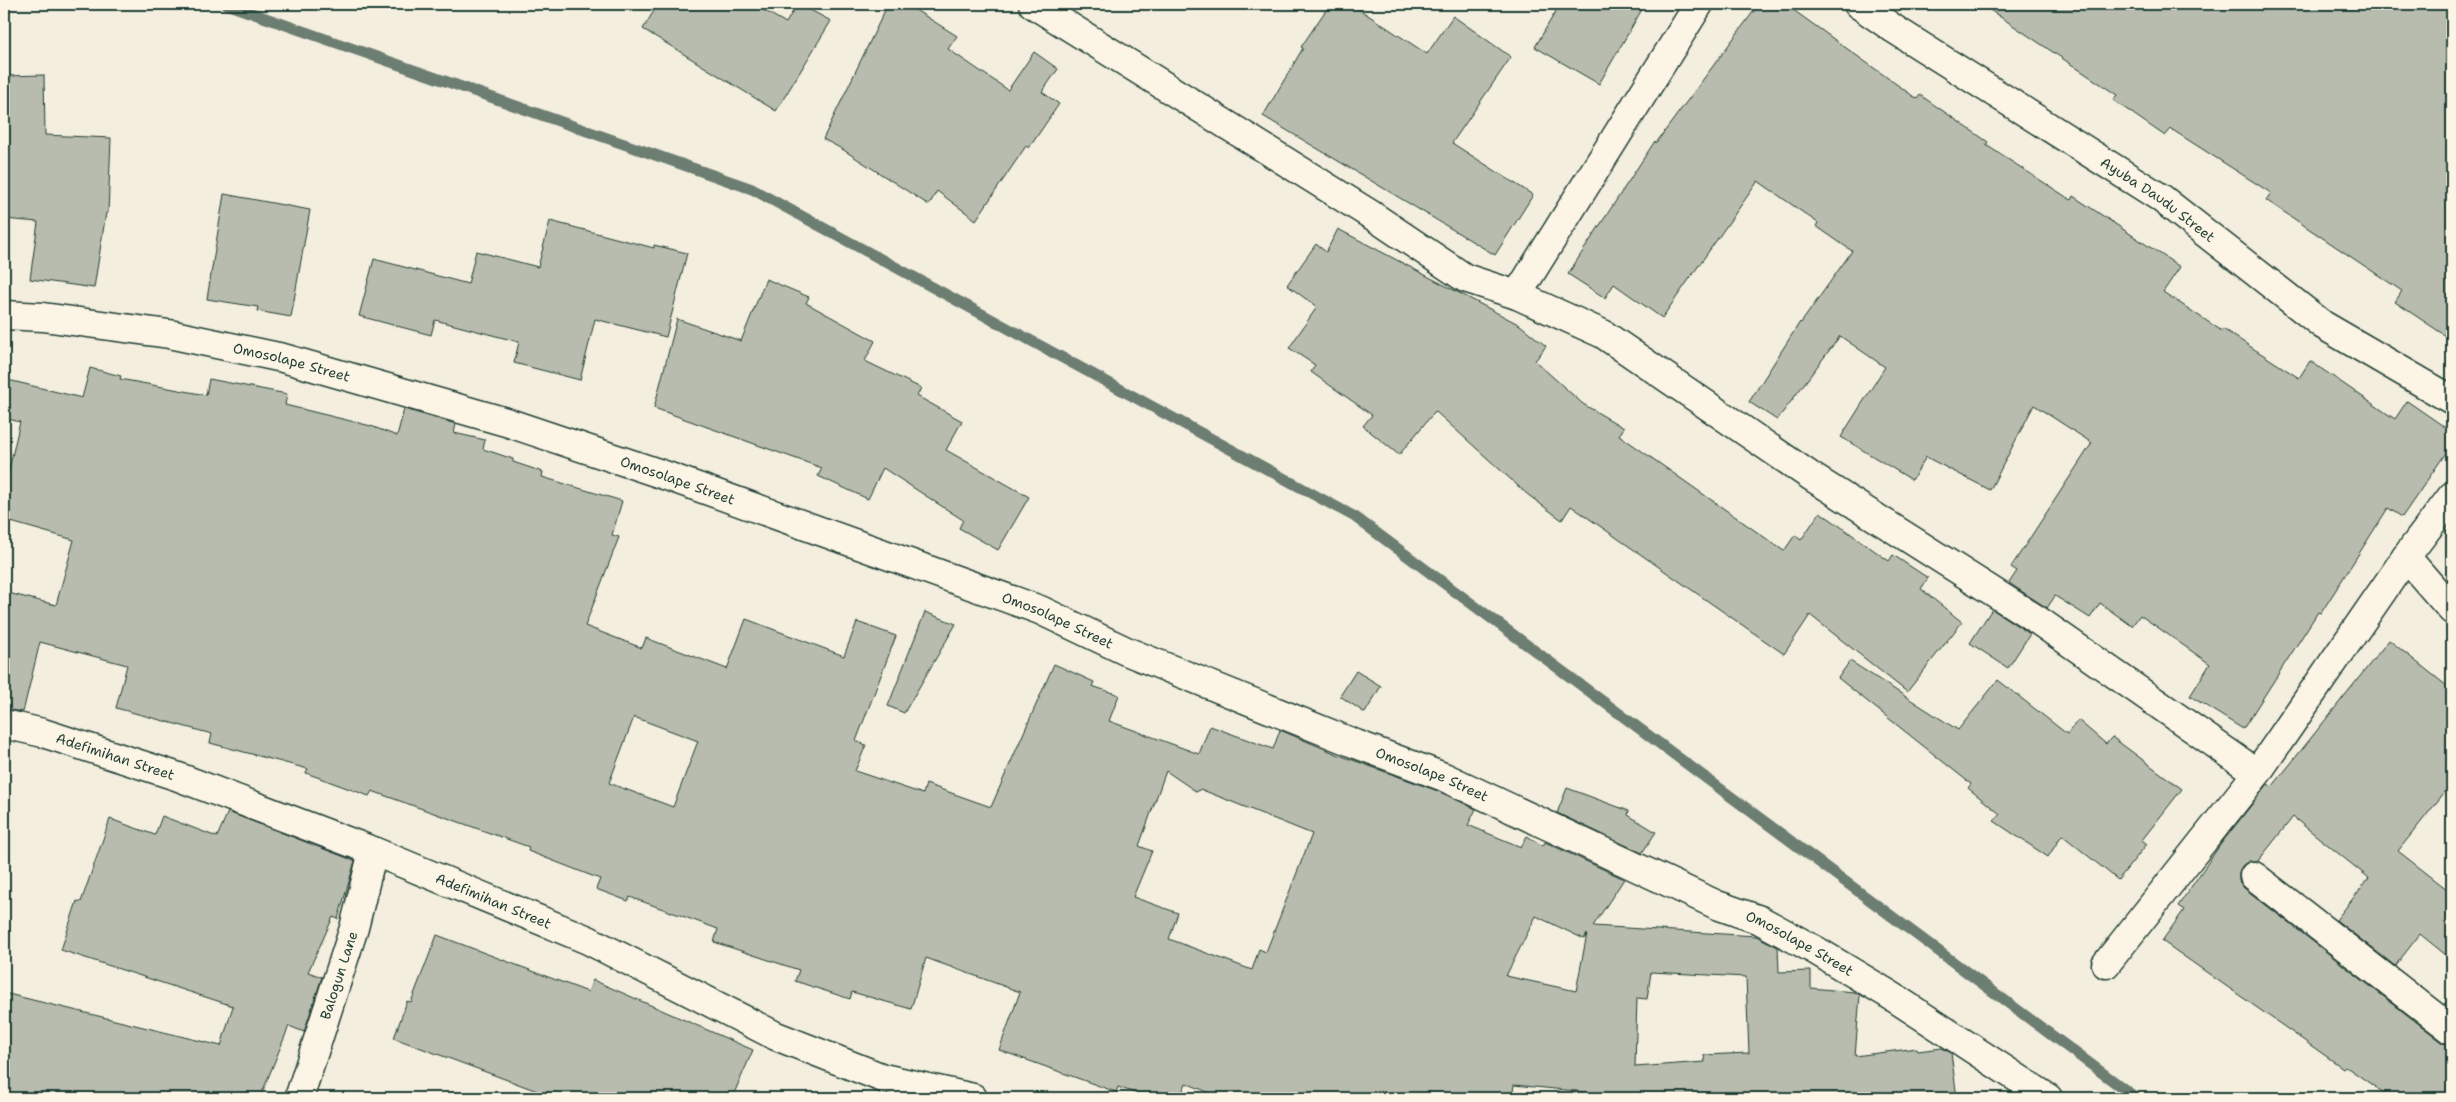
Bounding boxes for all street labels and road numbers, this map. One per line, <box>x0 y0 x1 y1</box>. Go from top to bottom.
street label: Ayuba Daudu Street <box>2097 153 2219 246</box>
street label: Omosolape Street <box>231 339 352 386</box>
street label: Omosolape Street <box>618 452 737 509</box>
street label: Omosolape Street <box>999 588 1116 653</box>
street label: Adefimihan Street <box>54 729 177 784</box>
street label: Omosolape Street <box>1373 743 1491 805</box>
street label: Adefimihan Street <box>433 869 554 933</box>
street label: Omosolape Street <box>1743 907 1857 980</box>
street label: Balogun Lane <box>316 929 361 1022</box>

